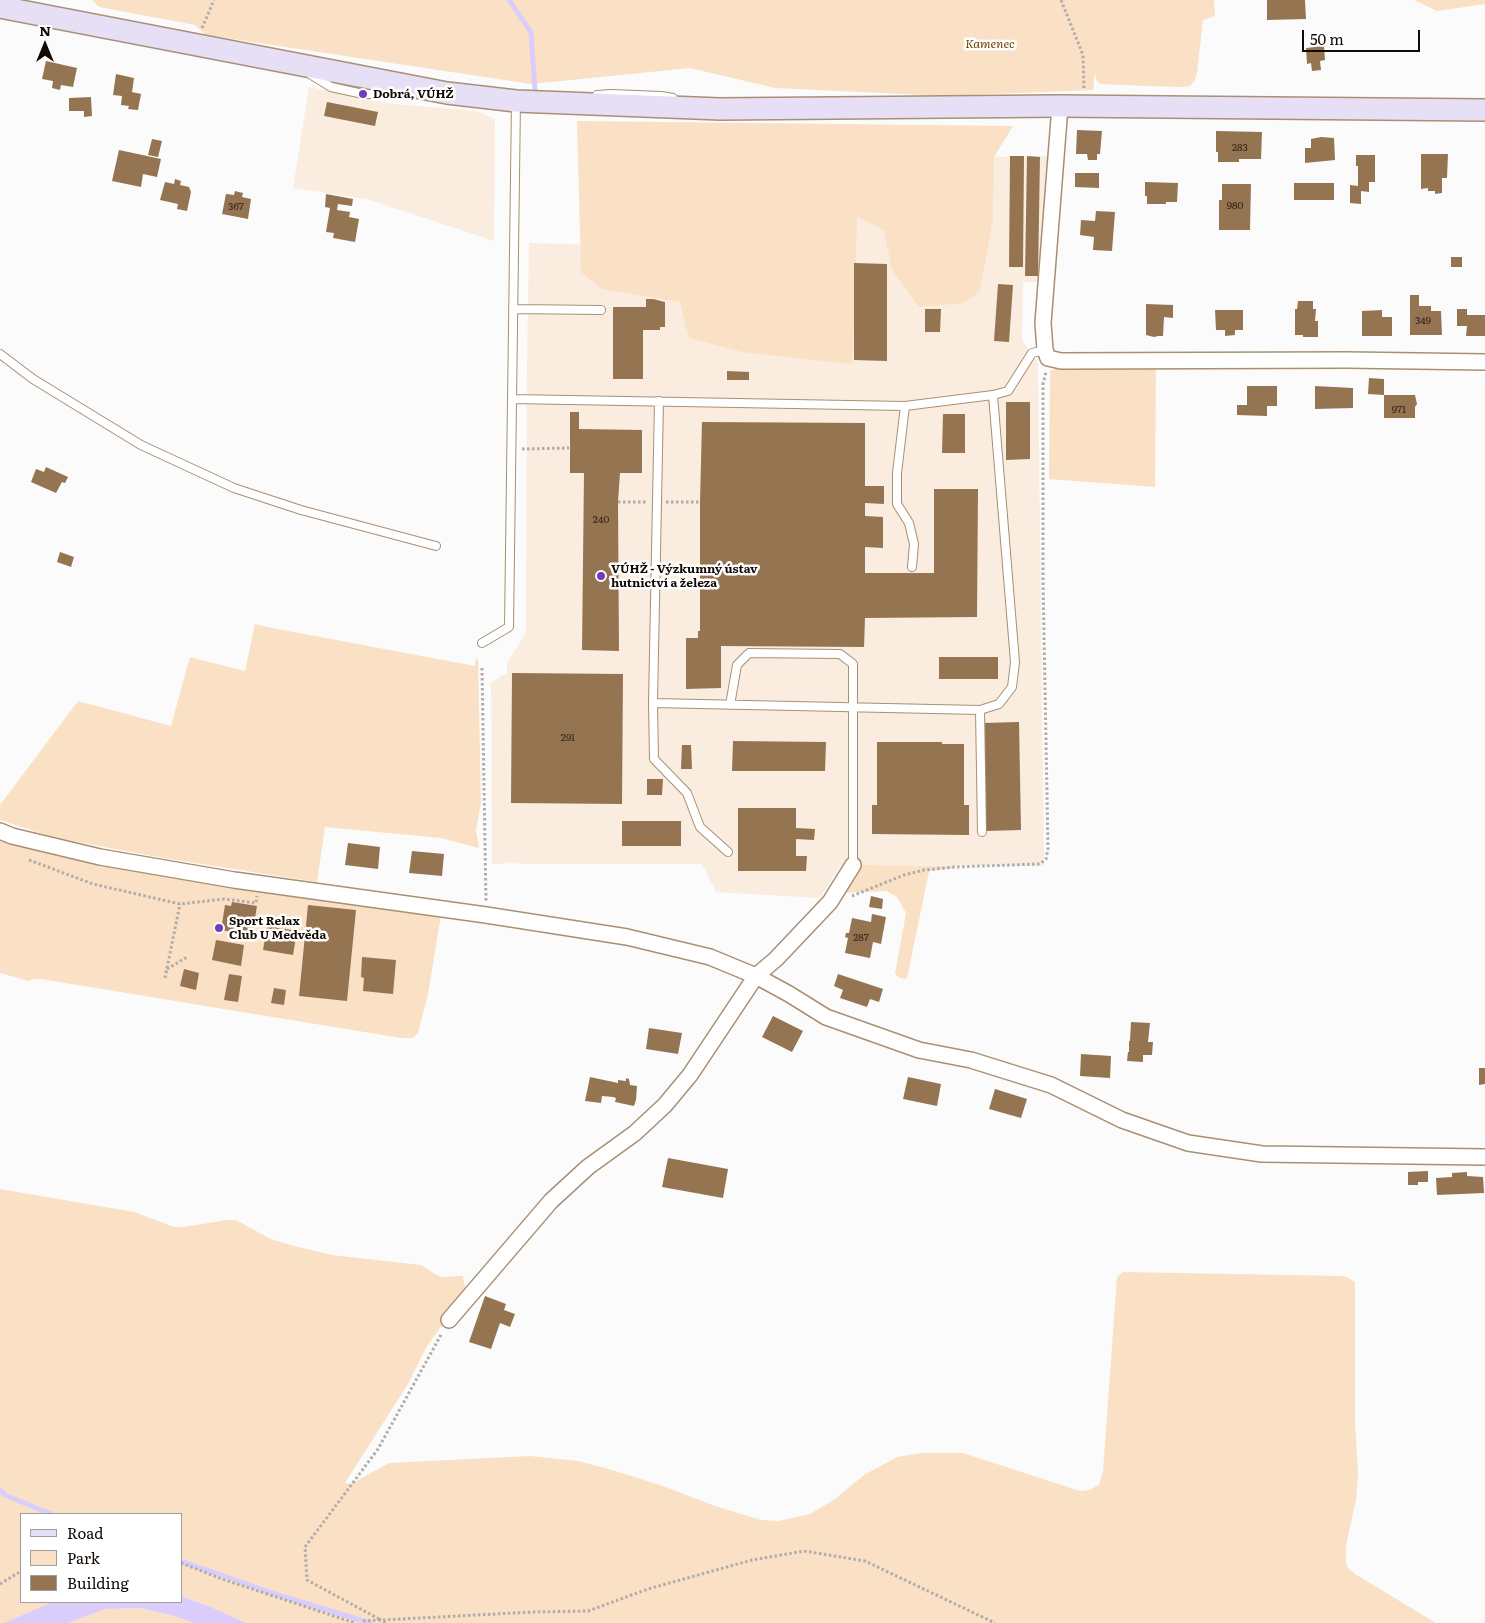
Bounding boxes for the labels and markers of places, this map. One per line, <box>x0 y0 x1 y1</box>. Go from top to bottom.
place label: Dobrá, VÚHŽ <box>373 87 454 101</box>
marker: Dobrá, VÚHŽ <box>357 88 369 100</box>
place label: VÚHŽ - Výzkumný ústav hutnictví a železa <box>611 562 758 590</box>
marker: VÚHŽ - Výzkumný ústav hutnictví a železa <box>595 570 607 582</box>
place label: Sport Relax Club U Medvěda <box>229 914 326 942</box>
marker: Sport Relax Club U Medvěda <box>213 922 225 934</box>

